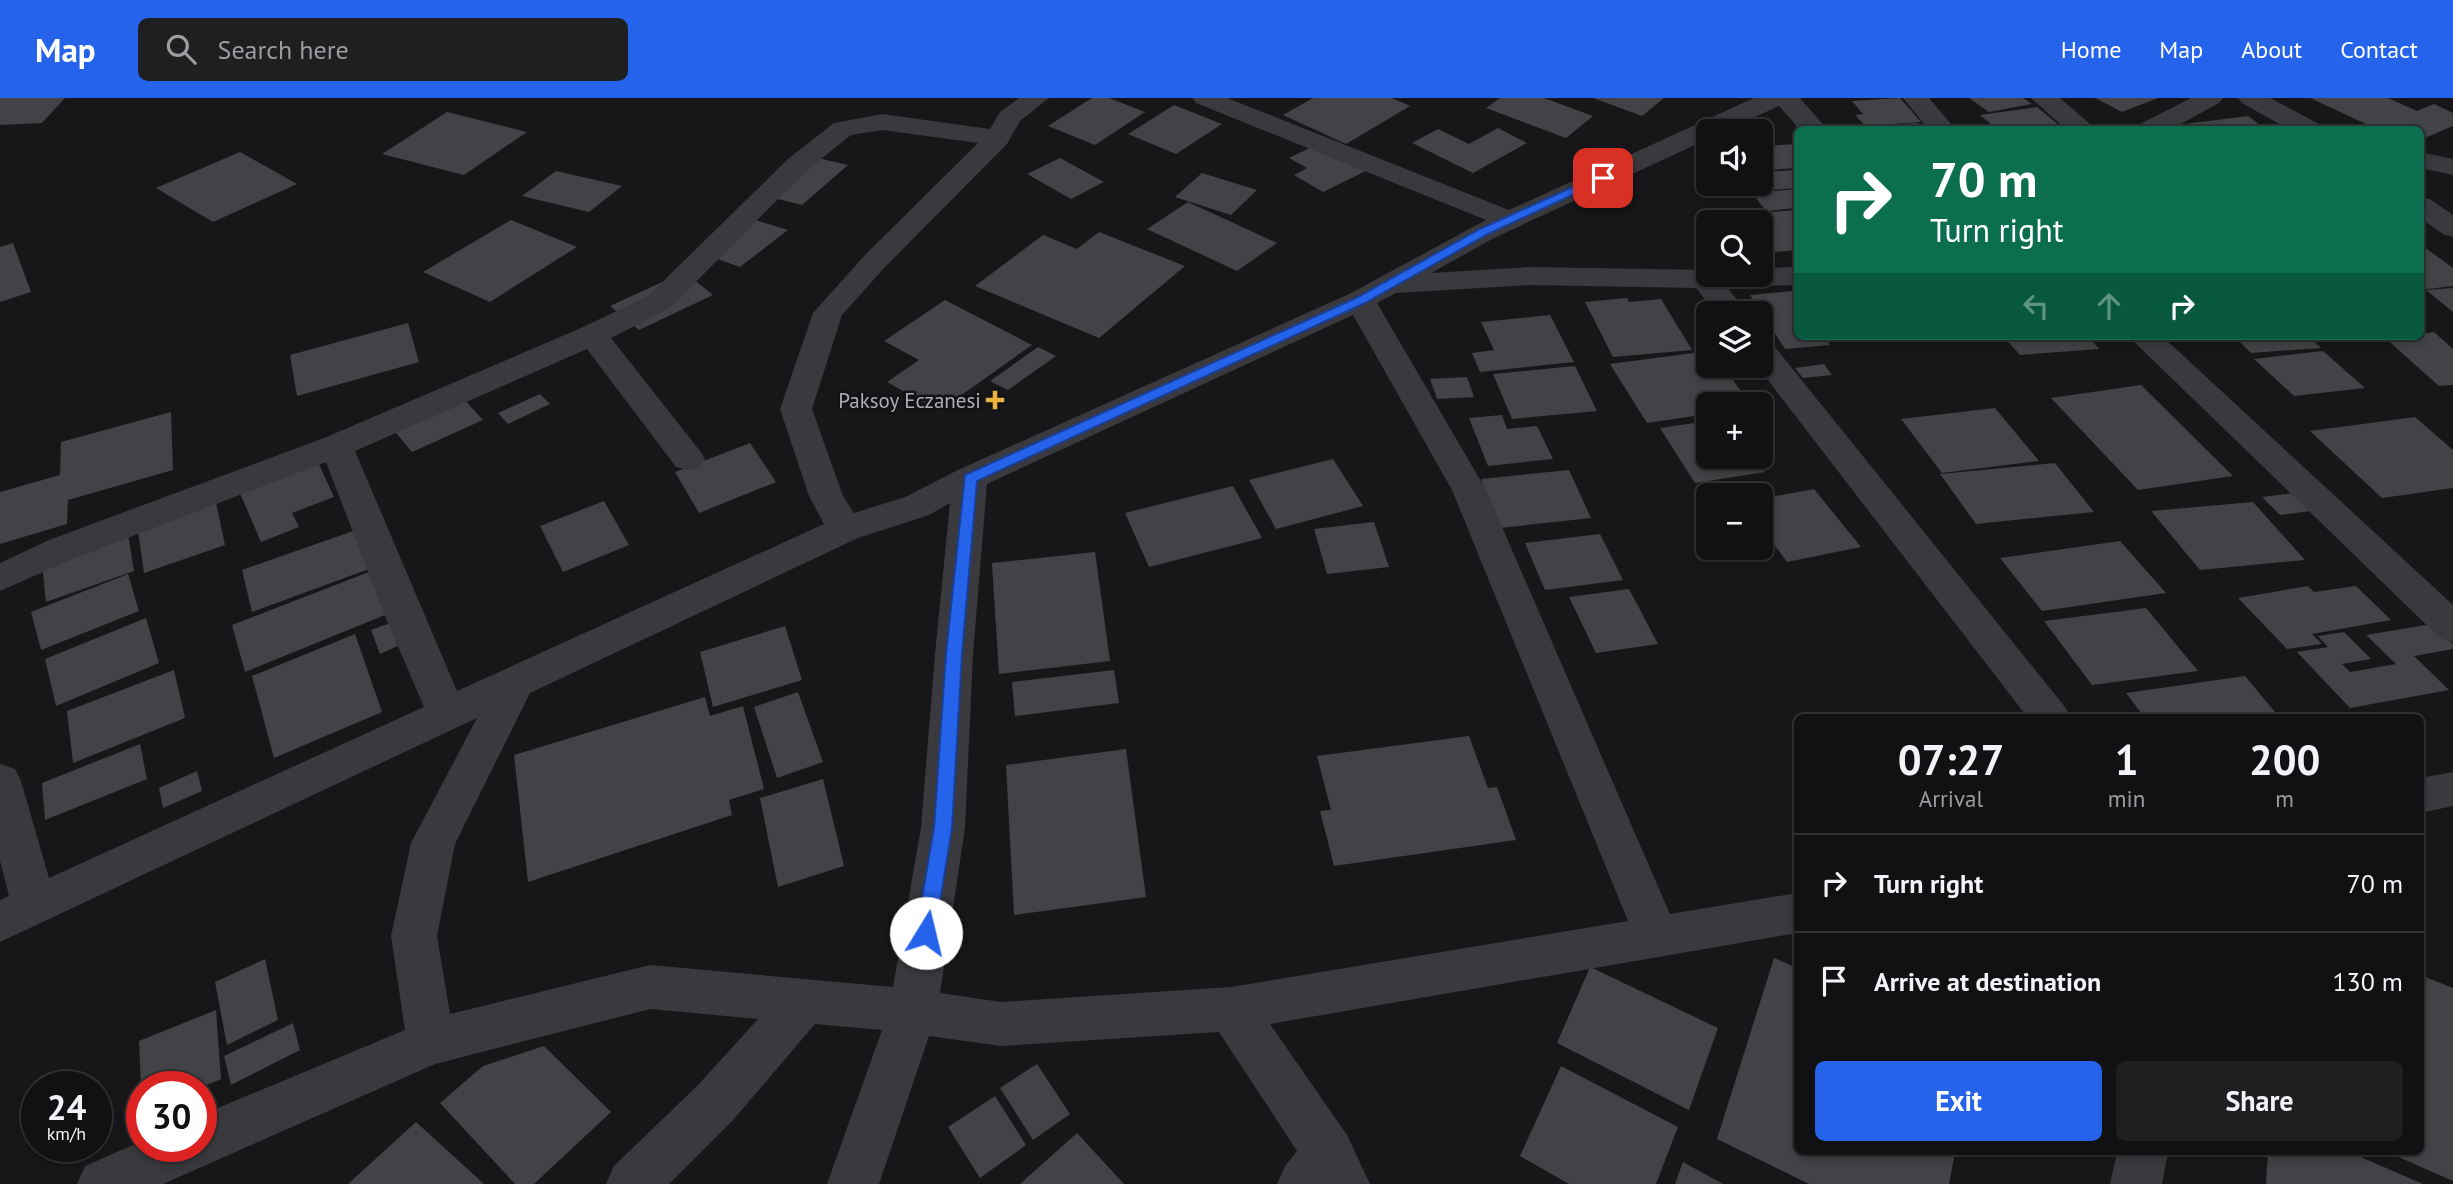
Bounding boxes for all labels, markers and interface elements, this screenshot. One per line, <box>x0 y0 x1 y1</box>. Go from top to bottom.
search box <box>138 18 628 81</box>
text: Map <box>35 28 96 71</box>
icon: search <box>162 30 200 68</box>
text: Search here <box>218 33 349 66</box>
text: Home <box>2061 34 2121 65</box>
text: Map <box>2159 34 2203 65</box>
text: About <box>2241 34 2302 65</box>
text: Contact <box>2340 34 2418 65</box>
map controls <box>1696 119 1773 560</box>
button: sound <box>1696 119 1773 196</box>
text: 70 m <box>1930 147 2037 211</box>
pin <box>1573 148 1633 208</box>
icon: right <box>1815 154 1906 245</box>
icon: arrive <box>1584 159 1622 197</box>
text: Turn right <box>1930 209 2064 251</box>
button: search <box>1696 210 1773 287</box>
icon: left <box>2017 287 2055 325</box>
icon: ahead <box>2090 287 2128 325</box>
icon: right <box>2163 287 2201 325</box>
button: layers <box>1696 301 1773 378</box>
place label: Paksoy Eczanesi <box>838 387 981 414</box>
marker: Paksoy Eczanesi <box>987 392 1003 408</box>
button: + <box>1696 392 1773 469</box>
button: − <box>1696 483 1773 560</box>
text: 07:27 <box>1898 732 2004 787</box>
text: 1 <box>2115 732 2138 787</box>
text: 200 <box>2249 732 2320 787</box>
text: Arrival <box>1919 784 1983 813</box>
text: min <box>2108 784 2145 813</box>
text: m <box>2275 784 2294 813</box>
icon: right <box>1815 864 1853 902</box>
text: Turn right <box>1874 867 1983 900</box>
text: 70 m <box>2347 867 2403 900</box>
position arrow <box>889 896 963 970</box>
icon: arrive <box>1815 962 1853 1000</box>
text: Arrive at destination <box>1874 965 2101 998</box>
text: 130 m <box>2332 965 2403 998</box>
button: Exit <box>1815 1061 2102 1141</box>
button: Share <box>2116 1061 2403 1141</box>
speed limit sign: 30 <box>126 1071 217 1162</box>
text: 24 <box>47 1084 86 1130</box>
text: km/h <box>47 1122 86 1145</box>

